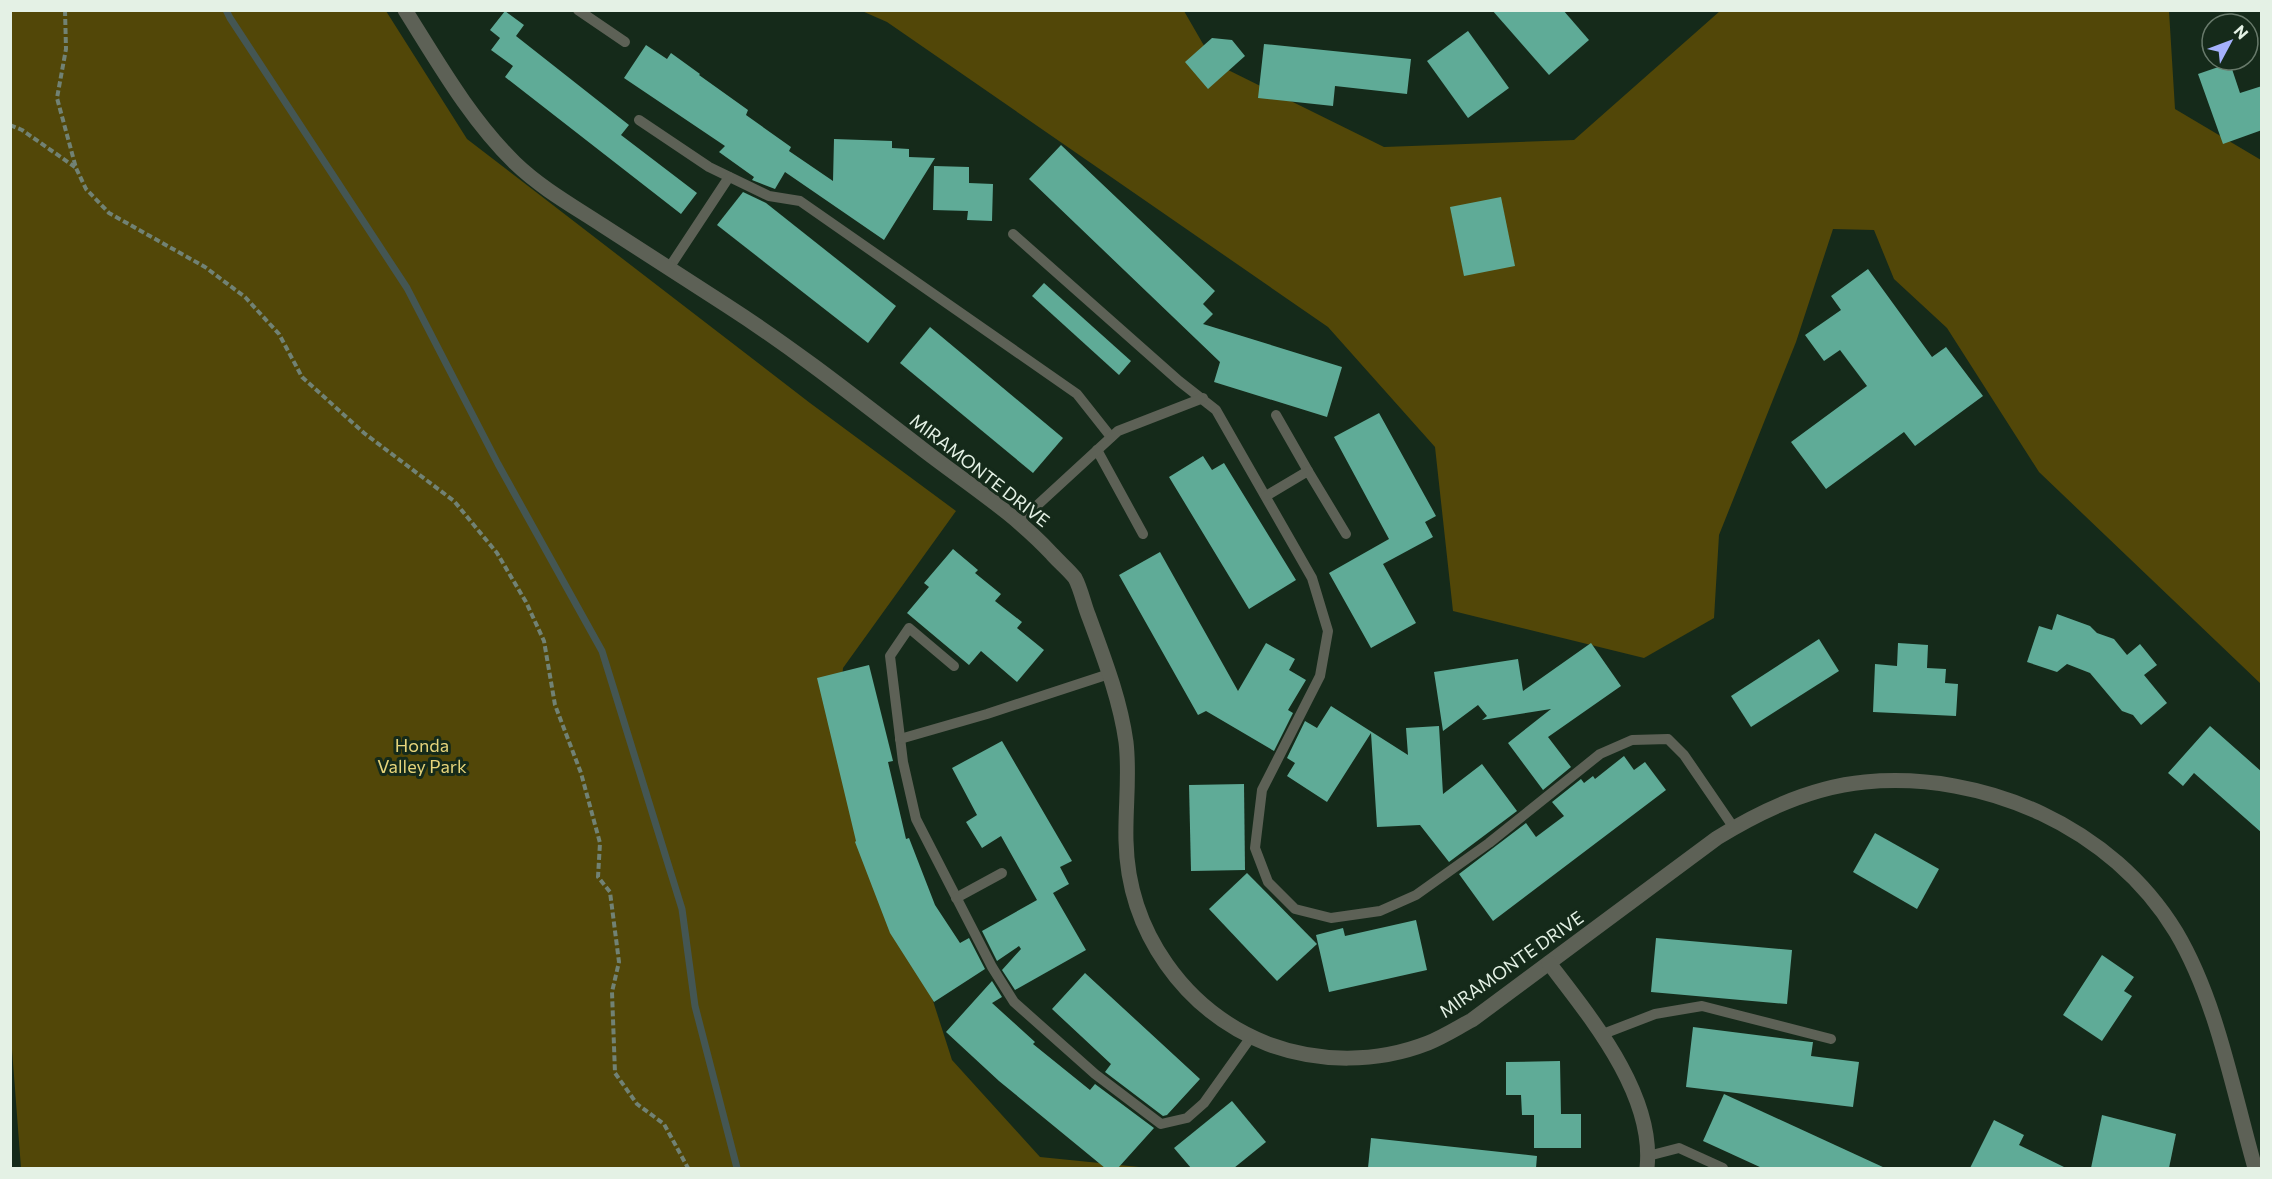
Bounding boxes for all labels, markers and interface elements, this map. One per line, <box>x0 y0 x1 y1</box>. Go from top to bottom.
north arrow <box>2200 12 2260 72</box>
text: N <box>2231 21 2253 43</box>
street label: MIRAMONTE DRIVE <box>906 409 1054 531</box>
park label: Honda Valley Park <box>377 734 467 777</box>
street label: MIRAMONTE DRIVE <box>1435 906 1587 1022</box>

